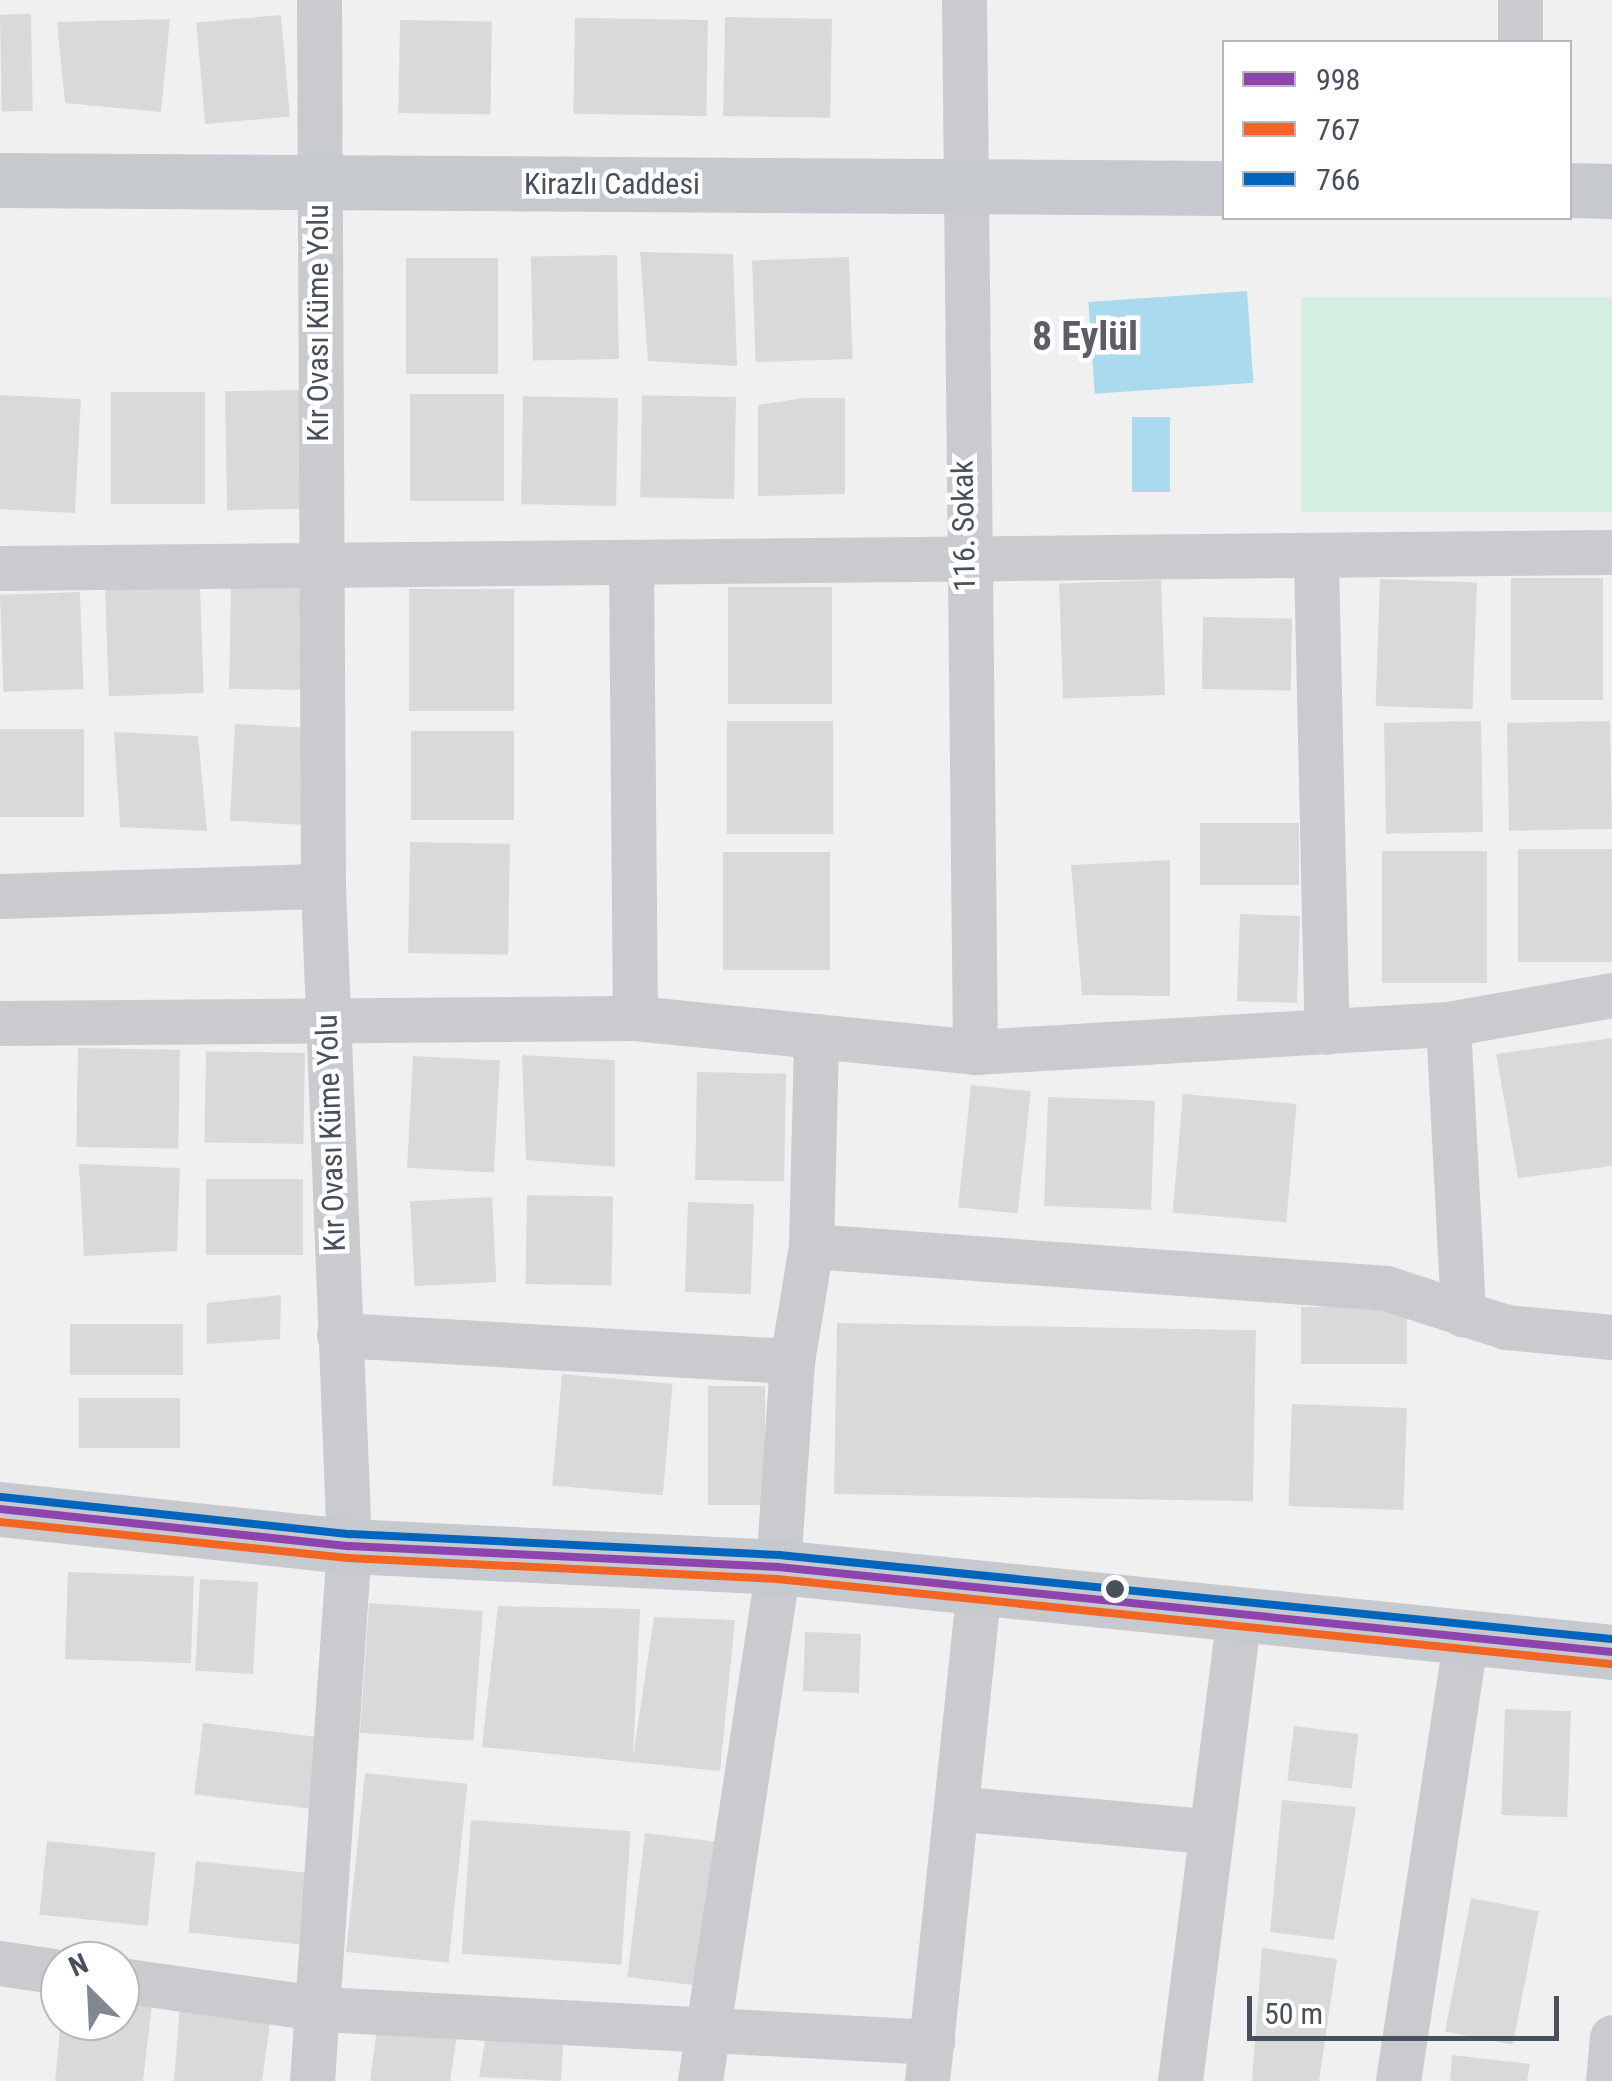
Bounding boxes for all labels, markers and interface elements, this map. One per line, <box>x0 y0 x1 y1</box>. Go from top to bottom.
legend <box>1222 40 1572 220</box>
text: 998 <box>1316 62 1360 97</box>
text: 767 <box>1316 112 1360 147</box>
text: 766 <box>1316 162 1360 197</box>
street label: Kirazlı Caddesi <box>524 166 700 202</box>
street label: Kır Ovası Küme Yolu <box>300 204 336 442</box>
district label: 8 Eylül <box>1032 313 1138 361</box>
street label: 116. Sokak <box>945 460 983 592</box>
street label: Kır Ovası Küme Yolu <box>309 1014 353 1252</box>
unlabelled marker <box>1105 1579 1125 1599</box>
north arrow <box>40 1941 140 2041</box>
text: N <box>64 1946 93 1984</box>
scale bar <box>1252 1976 1564 2038</box>
text: 50 m <box>1264 1996 1323 2031</box>

